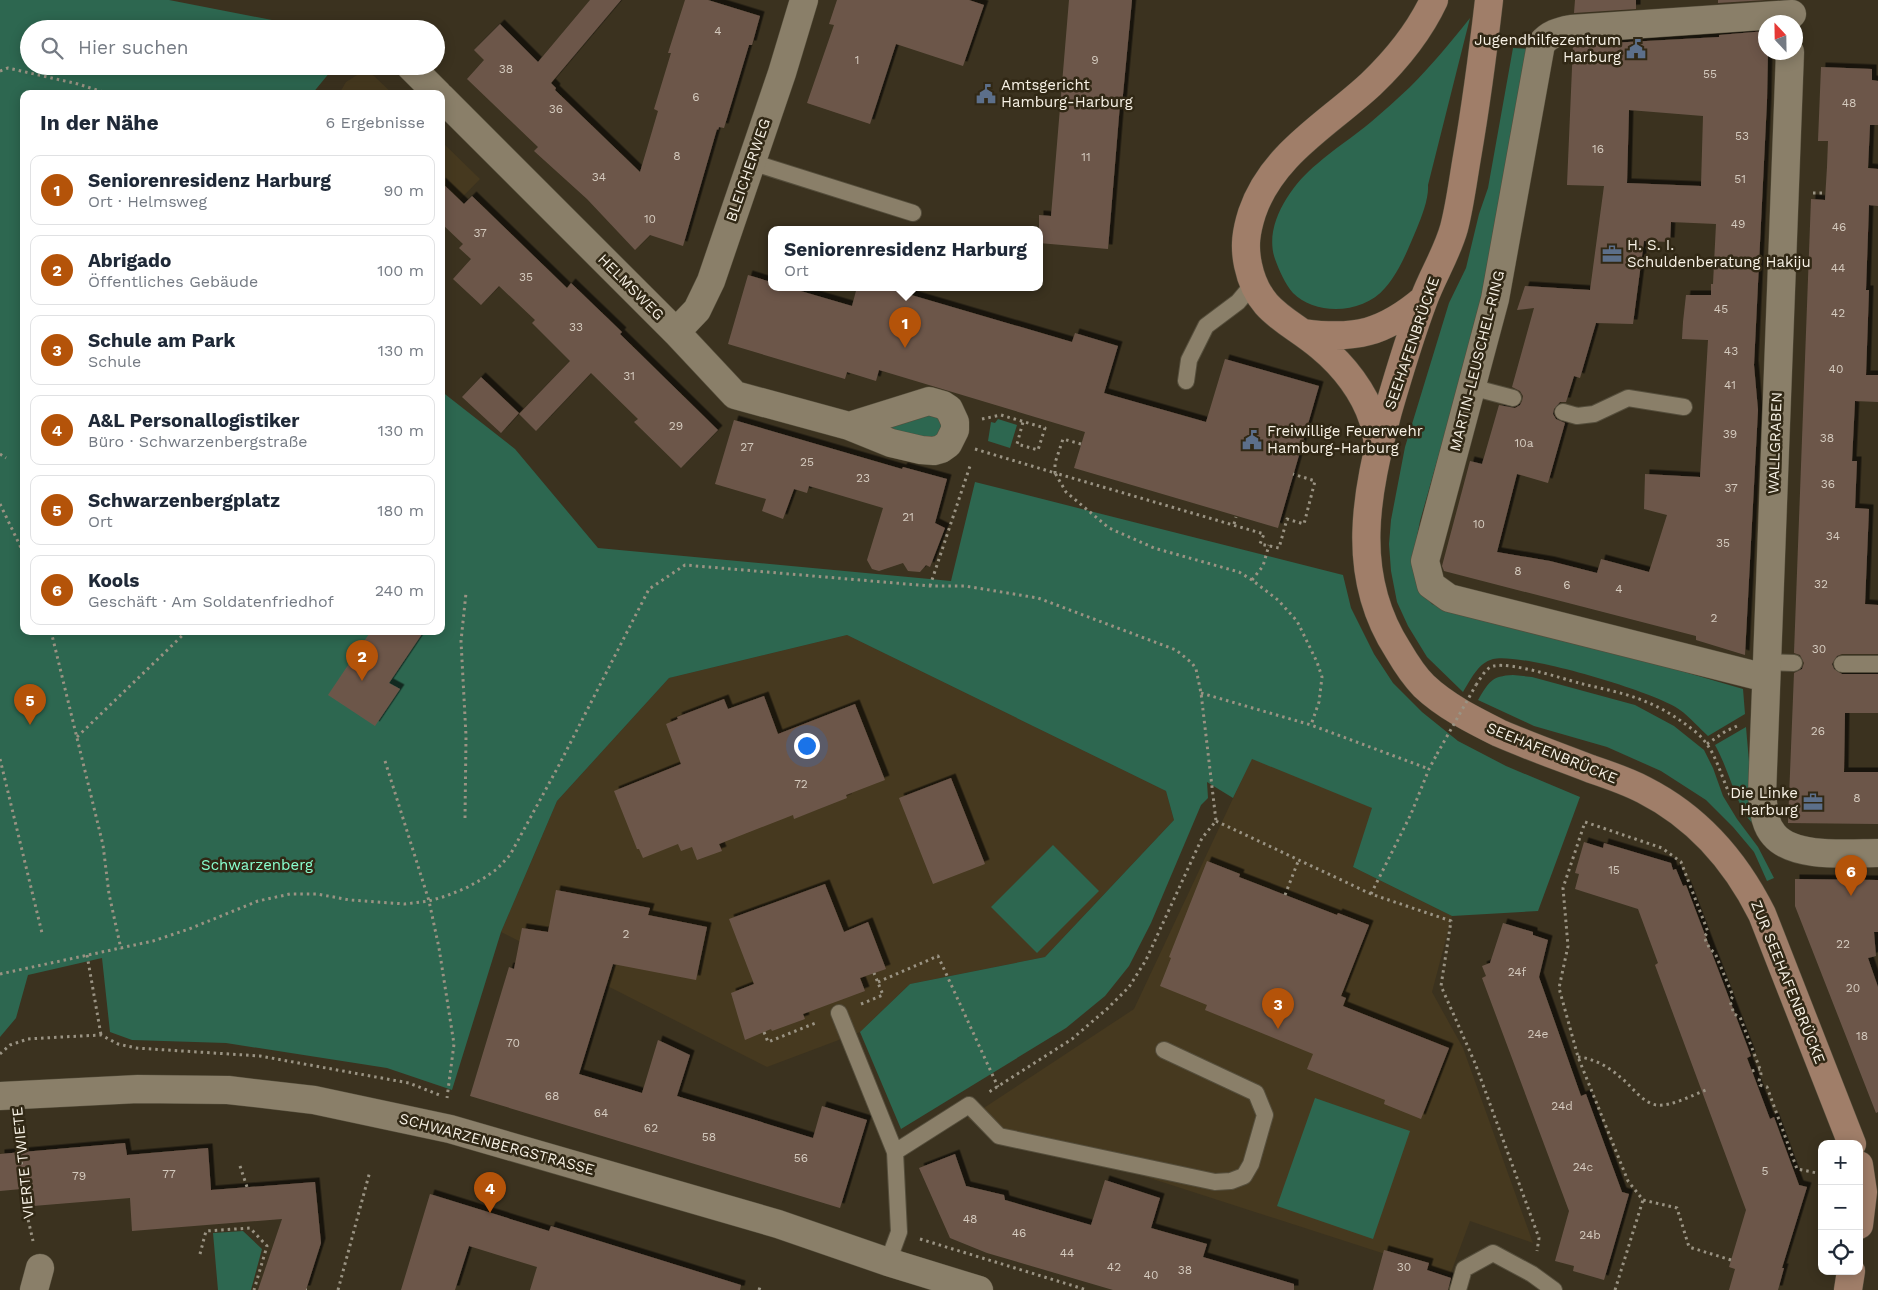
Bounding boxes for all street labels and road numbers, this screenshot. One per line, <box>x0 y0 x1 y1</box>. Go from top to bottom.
street label: BLEICHERWEG <box>722 116 774 224</box>
street label: HELMSWEG <box>594 250 668 324</box>
street label: MARTIN-LEUSCHEL-RING <box>1446 269 1508 453</box>
street label: SEEHAFENBRÜCKE <box>1381 274 1443 412</box>
street label: WALLGRABEN <box>1764 392 1786 494</box>
street label: SEEHAFENBRÜCKE <box>1484 719 1620 787</box>
street label: ZUR SEEHAFENBRÜCKE <box>1747 898 1829 1066</box>
street label: VIERTE TWIETE <box>8 1106 38 1220</box>
street label: SCHWARZENBERGSTRASSE <box>397 1109 597 1179</box>

